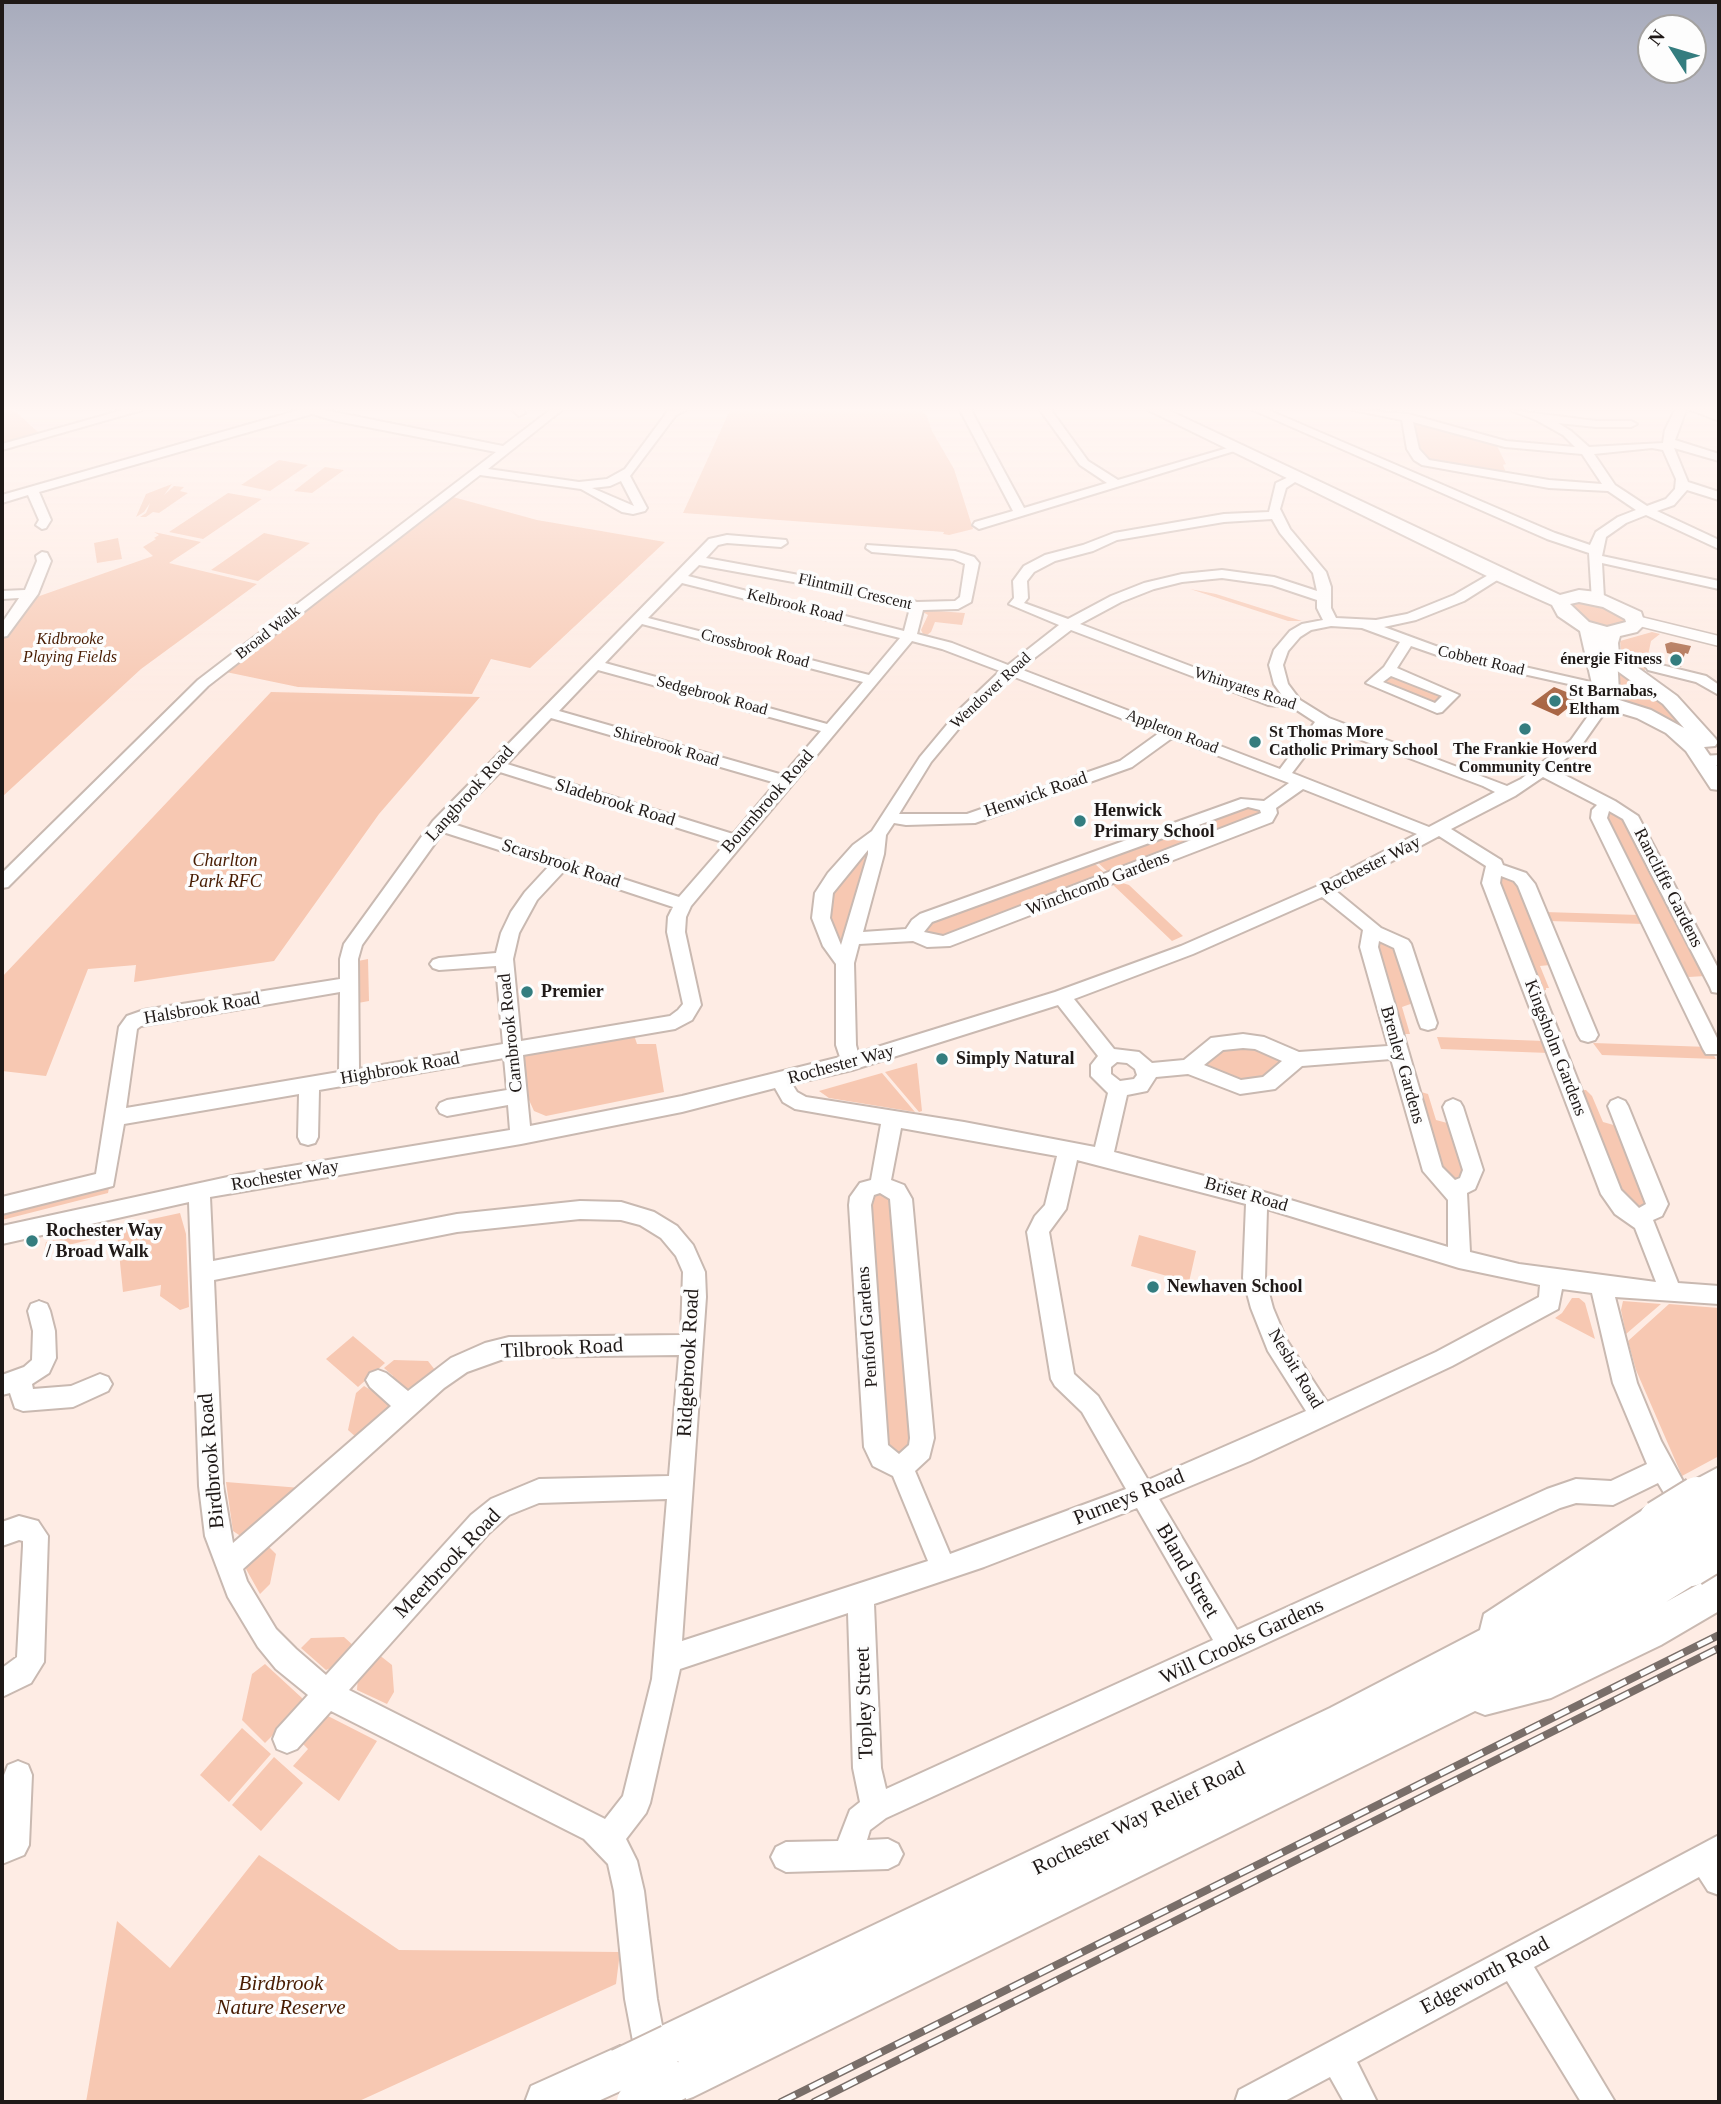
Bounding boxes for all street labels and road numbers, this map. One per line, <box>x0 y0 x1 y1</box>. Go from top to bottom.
street label: Flintmill Crescent <box>796 570 914 614</box>
street label: Kelbrook Road <box>745 585 845 627</box>
street label: Broad Walk <box>232 602 304 664</box>
street label: Crossbrook Road <box>699 625 811 673</box>
street label: Cobbett Road <box>1436 642 1526 680</box>
street label: Wendover Road <box>947 649 1035 733</box>
street label: Whinyates Road <box>1192 663 1298 715</box>
street label: Sedgebrook Road <box>654 672 770 720</box>
street label: Appleton Road <box>1123 706 1221 758</box>
street label: Shirebrook Road <box>611 723 721 771</box>
street label: Langbrook Road <box>421 742 519 846</box>
street label: Bournbrook Road <box>717 746 819 858</box>
street label: Henwick Road <box>982 767 1090 823</box>
street label: Sladebrook Road <box>552 774 678 832</box>
street label: Rancliffe Gardens <box>1629 825 1707 951</box>
street label: Rochester Way <box>1318 832 1424 900</box>
street label: Scarsbrook Road <box>499 835 623 893</box>
street label: Winchcomb Gardens <box>1023 847 1173 921</box>
street label: Carnbrook Road <box>494 972 528 1094</box>
street label: Kingsholm Gardens <box>1519 977 1591 1119</box>
street label: Halsbrook Road <box>142 988 262 1030</box>
street label: Brenley Gardens <box>1375 1004 1429 1126</box>
street label: Rochester Way <box>786 1040 896 1090</box>
street label: Highbrook Road <box>339 1048 461 1090</box>
street label: Rochester Way <box>229 1156 341 1196</box>
street label: Briset Road <box>1202 1173 1290 1217</box>
street label: Penford Gardens <box>853 1266 883 1388</box>
street label: Ridgebrook Road <box>673 1288 705 1438</box>
street label: Nesbit Road <box>1263 1325 1327 1413</box>
street label: Tilbrook Road <box>500 1333 624 1365</box>
street label: Birdbrook Road <box>194 1392 230 1530</box>
street label: Purneys Road <box>1070 1464 1188 1532</box>
street label: Meerbrook Road <box>389 1504 507 1624</box>
street label: Bland Street <box>1150 1519 1224 1623</box>
street label: Will Crooks Gardens <box>1156 1593 1328 1691</box>
street label: Topley Street <box>850 1646 880 1760</box>
street label: Rochester Way Relief Road <box>1029 1757 1249 1881</box>
street label: Edgeworth Road <box>1417 1932 1553 2020</box>

